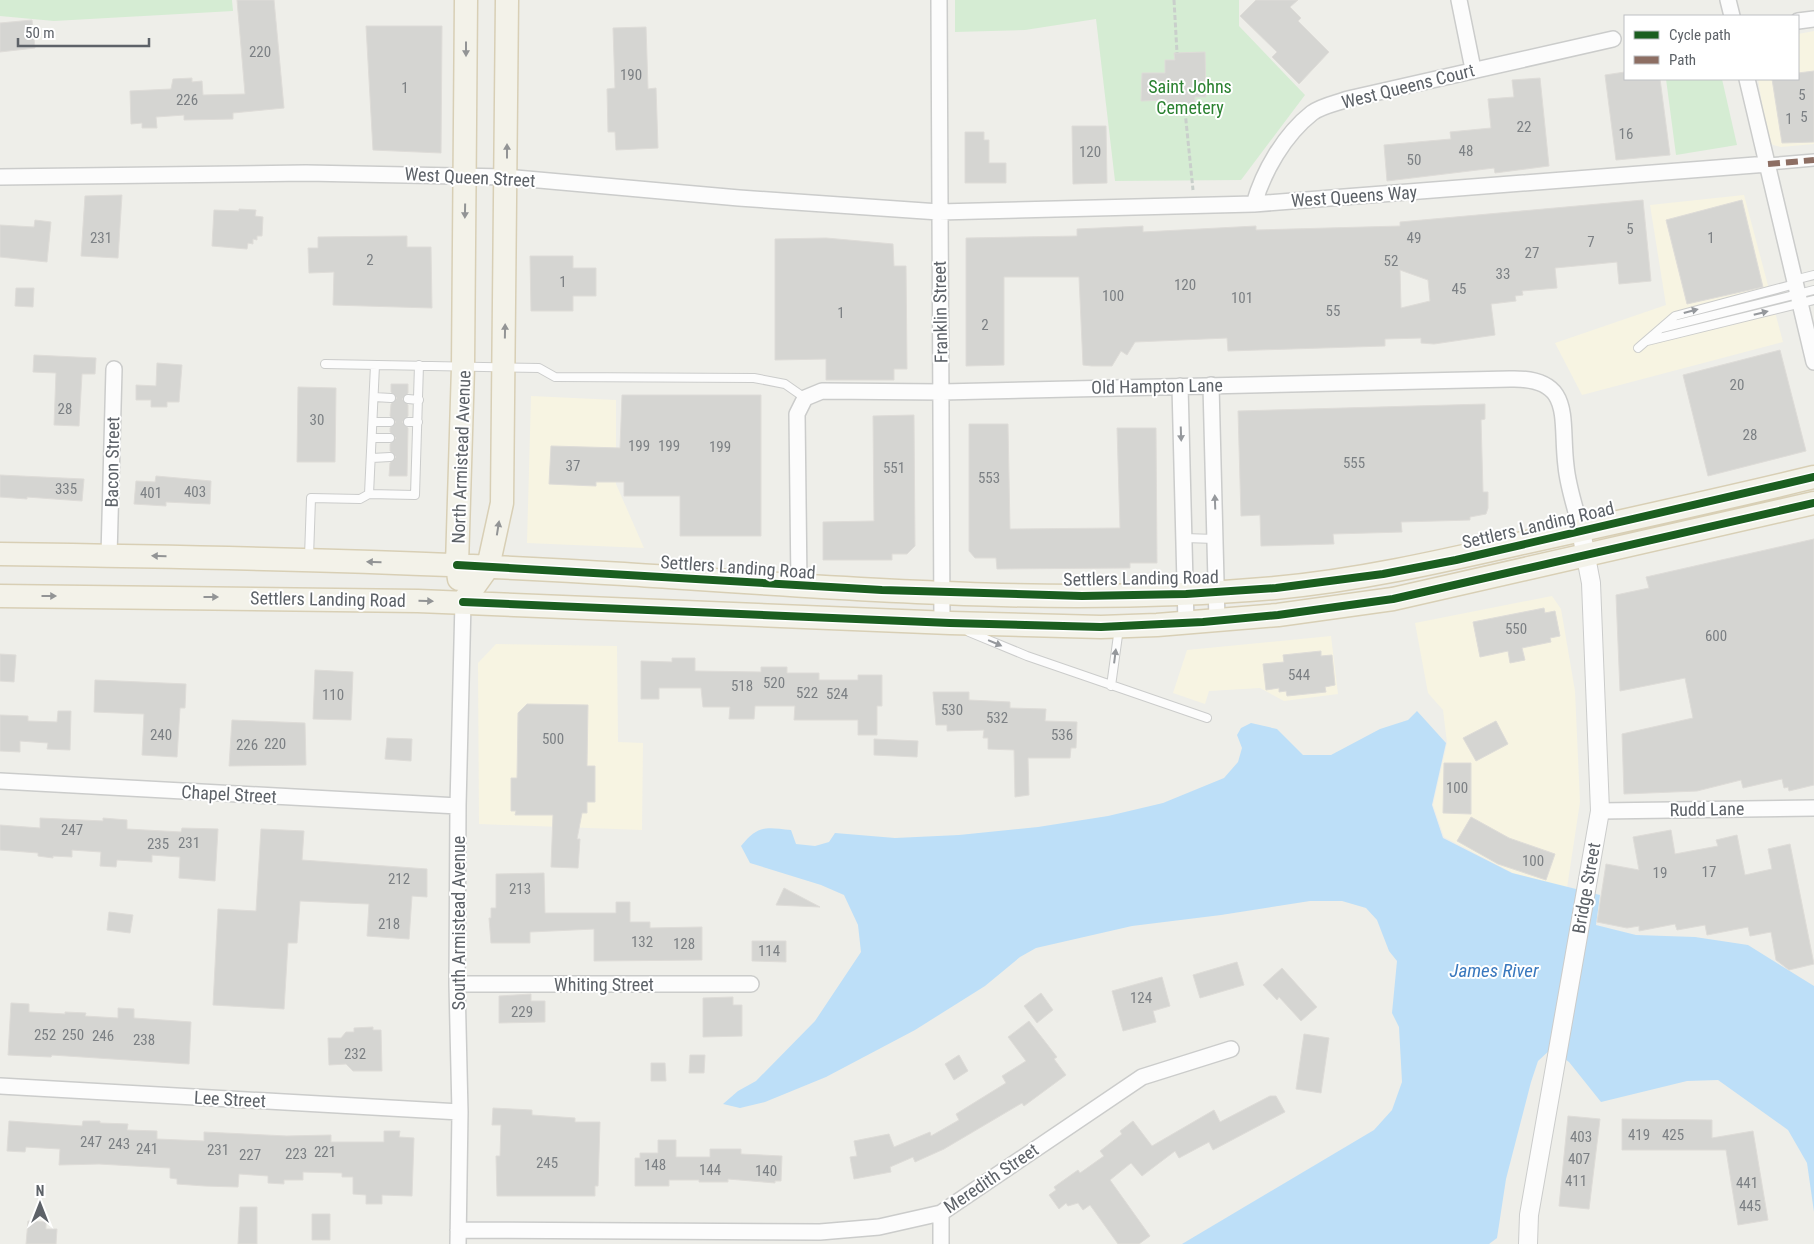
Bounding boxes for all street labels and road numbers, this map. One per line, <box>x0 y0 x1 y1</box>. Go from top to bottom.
street label: West Queens Court <box>1339 59 1477 113</box>
street label: West Queen Street <box>404 163 536 191</box>
street label: West Queens Way <box>1290 181 1418 211</box>
street label: Franklin Street <box>929 261 951 363</box>
street label: North Armistead Avenue <box>447 370 475 544</box>
street label: Old Hampton Lane <box>1091 374 1223 398</box>
street label: Bacon Street <box>101 416 123 508</box>
street label: Settlers Landing Road <box>1460 497 1616 553</box>
street label: Settlers Landing Road <box>660 551 816 583</box>
street label: Settlers Landing Road <box>1063 566 1219 590</box>
street label: Settlers Landing Road <box>250 587 406 611</box>
street label: Chapel Street <box>181 781 277 807</box>
street label: Rudd Lane <box>1670 798 1744 820</box>
street label: South Armistead Avenue <box>448 836 469 1010</box>
street label: Bridge Street <box>1568 841 1604 935</box>
street label: Whiting Street <box>554 974 654 995</box>
street label: Lee Street <box>194 1087 266 1111</box>
street label: Meredith Street <box>940 1139 1042 1217</box>

